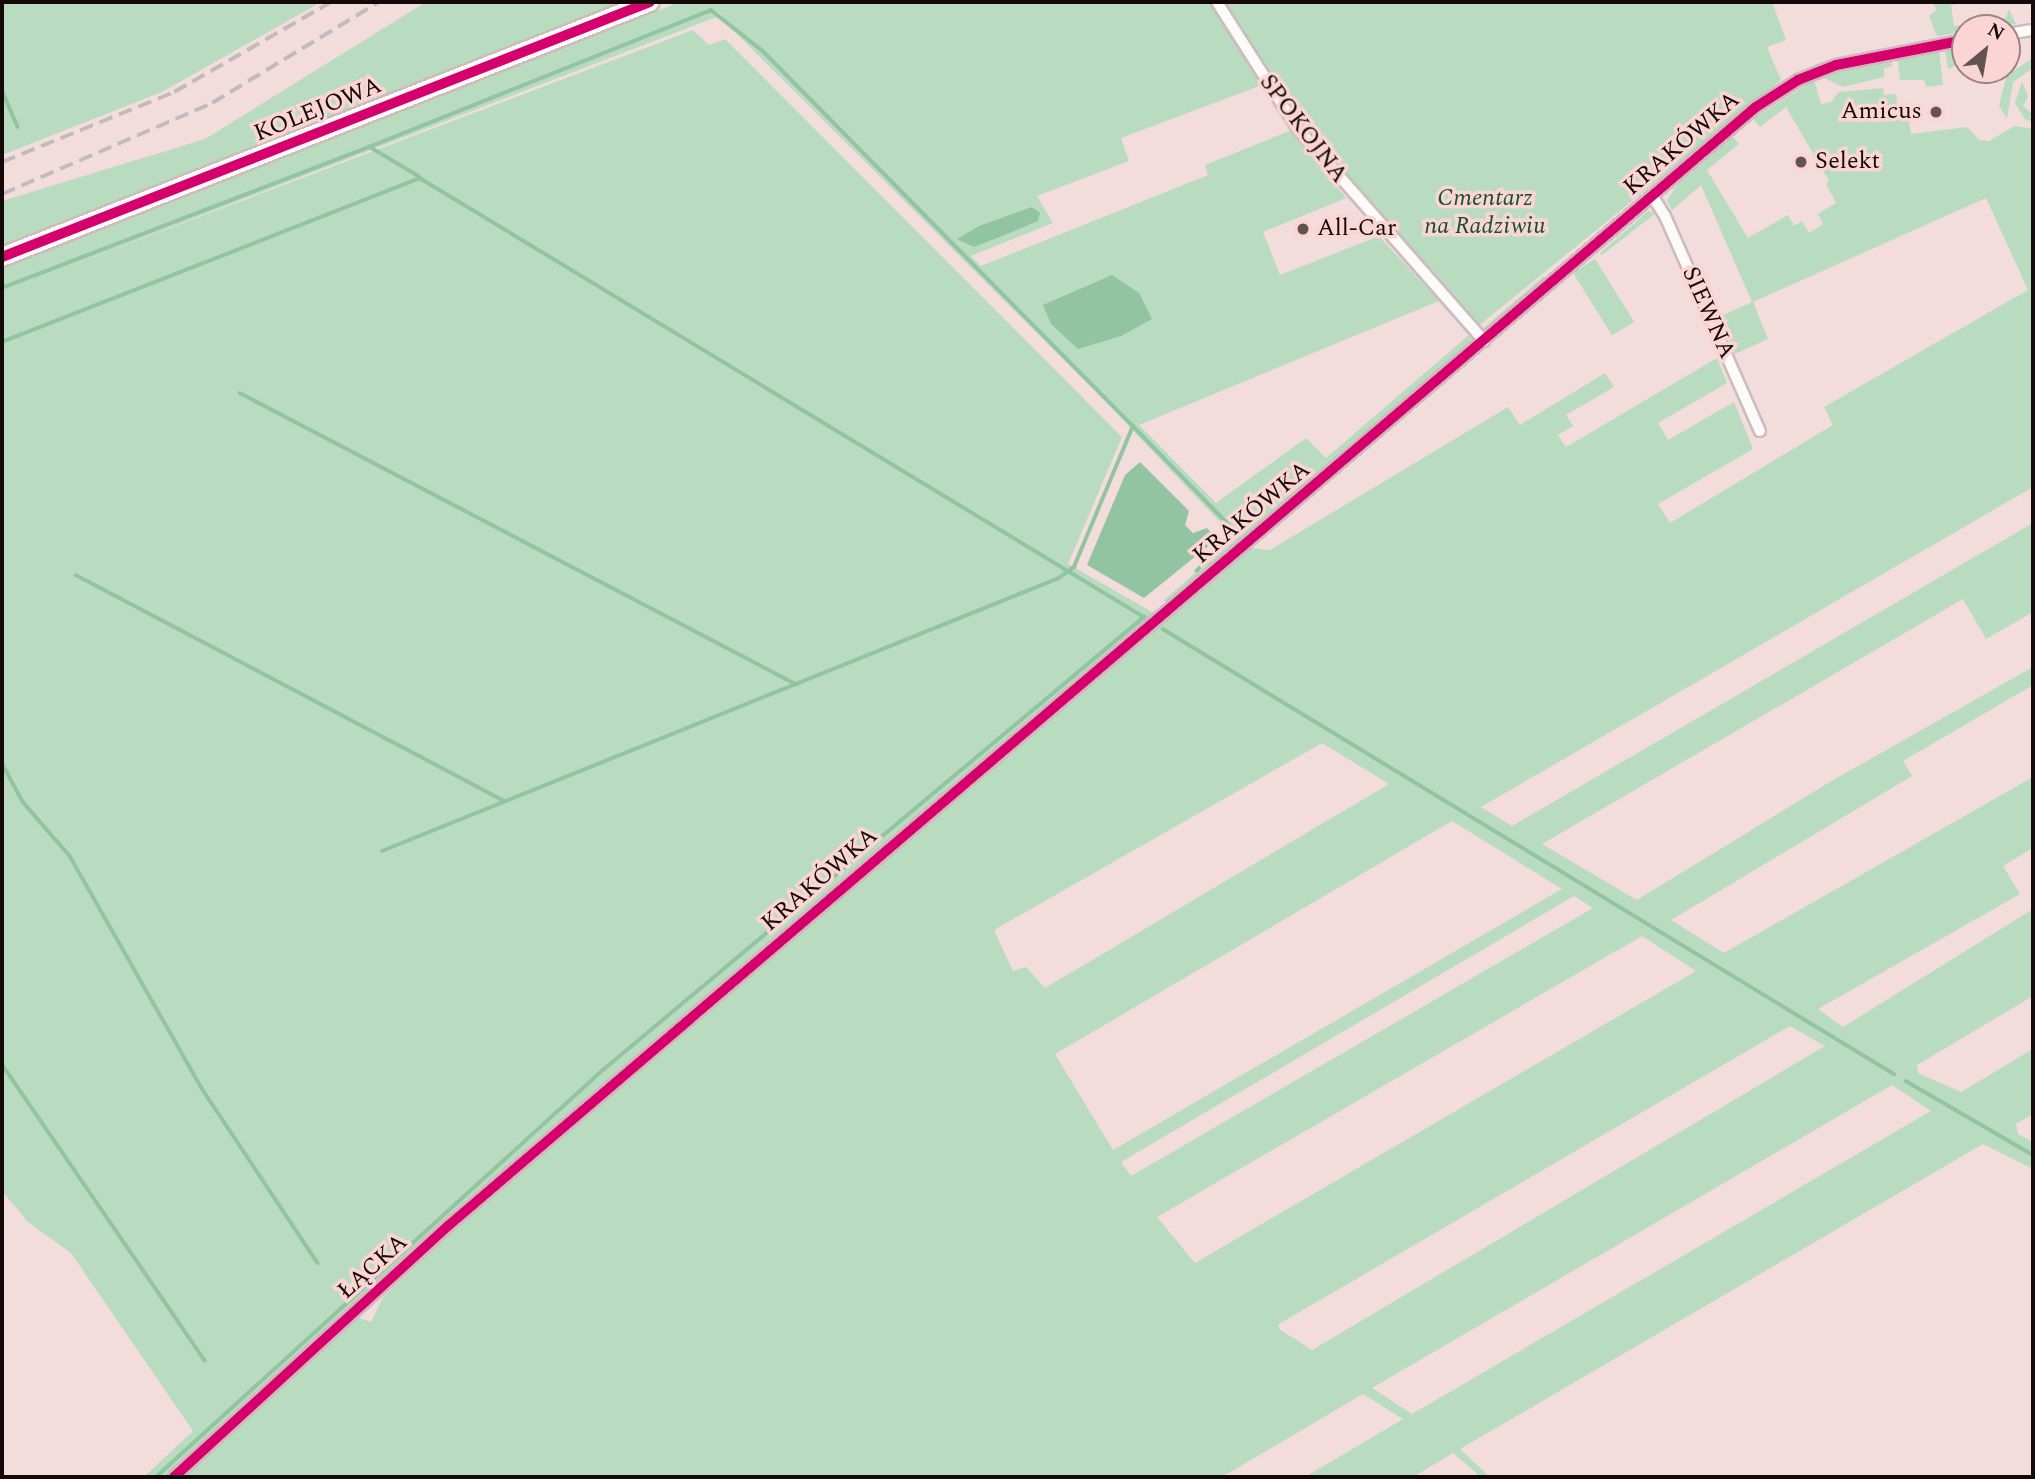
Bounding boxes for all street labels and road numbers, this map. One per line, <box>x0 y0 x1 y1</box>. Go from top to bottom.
street label: SPOKOJNA <box>1253 69 1353 189</box>
street label: KOLEJOWA <box>250 71 386 149</box>
street label: KRAKÓWKA <box>1618 86 1746 202</box>
street label: SIEWNA <box>1675 262 1741 364</box>
street label: KRAKÓWKA <box>1187 456 1317 570</box>
street label: KRAKÓWKA <box>756 822 884 938</box>
street label: ŁĄCKA <box>332 1228 414 1306</box>

